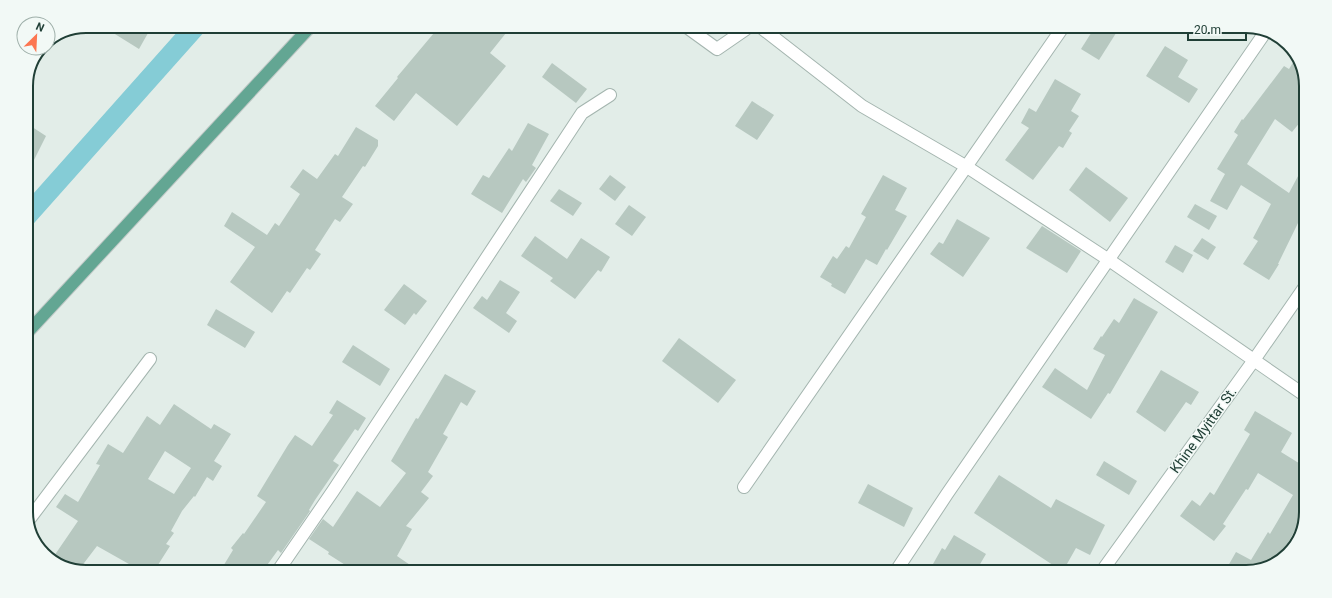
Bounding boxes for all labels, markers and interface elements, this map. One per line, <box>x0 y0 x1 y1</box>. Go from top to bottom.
north arrow <box>16 16 56 56</box>
scale bar <box>1188 16 1246 42</box>
text: N <box>34 20 46 35</box>
text: 20 m <box>1194 23 1221 37</box>
street label: Khine Myittar St. <box>1166 384 1240 476</box>

